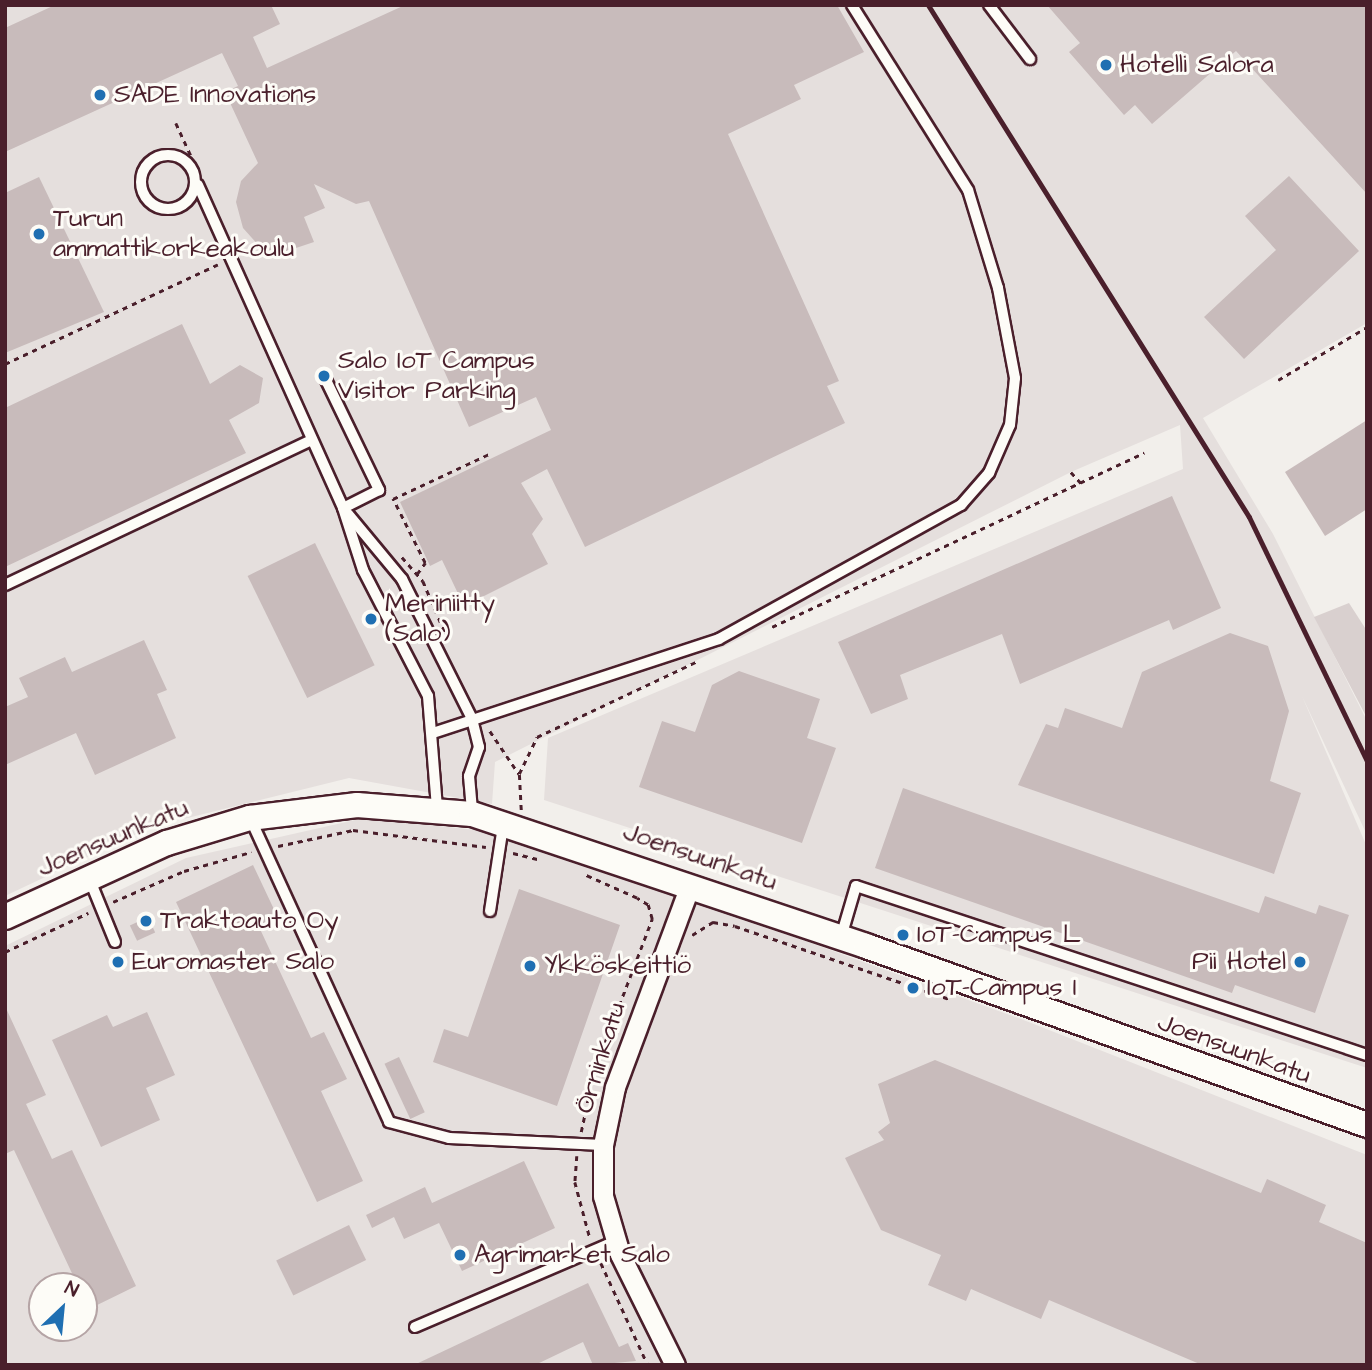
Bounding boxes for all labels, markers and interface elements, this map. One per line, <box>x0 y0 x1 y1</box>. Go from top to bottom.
place label: Hotelli Salora <box>1120 49 1274 81</box>
marker: Hotelli Salora <box>1098 57 1114 73</box>
place label: SADE Innovations <box>114 79 316 111</box>
marker: SADE Innovations <box>92 87 108 103</box>
place label: Turun ammattikorkeakoulu <box>53 203 294 264</box>
marker: Turun ammattikorkeakoulu <box>31 226 47 242</box>
place label: Salo IoT Campus Visitor Parking <box>338 345 535 406</box>
marker: Salo IoT Campus Visitor Parking <box>316 368 332 384</box>
place label: Meriniitty (Salo) <box>385 588 495 650</box>
marker: Meriniitty (Salo) <box>363 611 379 627</box>
street label: Joensuunkatu <box>33 792 193 884</box>
street label: Joensuunkatu <box>619 816 781 898</box>
place label: Traktoauto Oy <box>160 905 339 937</box>
marker: Traktoauto Oy <box>138 913 154 929</box>
place label: IoT-Campus L <box>917 919 1081 951</box>
marker: IoT-Campus L <box>895 927 911 943</box>
place label: Euromaster Salo <box>132 946 334 978</box>
place label: Pii Hotel <box>1192 946 1286 978</box>
place label: Ykköskeittiö <box>544 950 691 982</box>
marker: Euromaster Salo <box>110 954 126 970</box>
marker: Pii Hotel <box>1292 954 1308 970</box>
marker: Ykköskeittiö <box>522 958 538 974</box>
place label: IoT-Campus I <box>927 972 1077 1004</box>
marker: IoT-Campus I <box>905 980 921 996</box>
street label: Örninkatu <box>569 999 633 1117</box>
street label: Joensuunkatu <box>1153 1007 1315 1091</box>
place label: Agrimarket Salo <box>474 1239 670 1271</box>
marker: Agrimarket Salo <box>452 1247 468 1263</box>
north arrow <box>28 1272 98 1342</box>
text: N <box>60 1275 83 1304</box>

